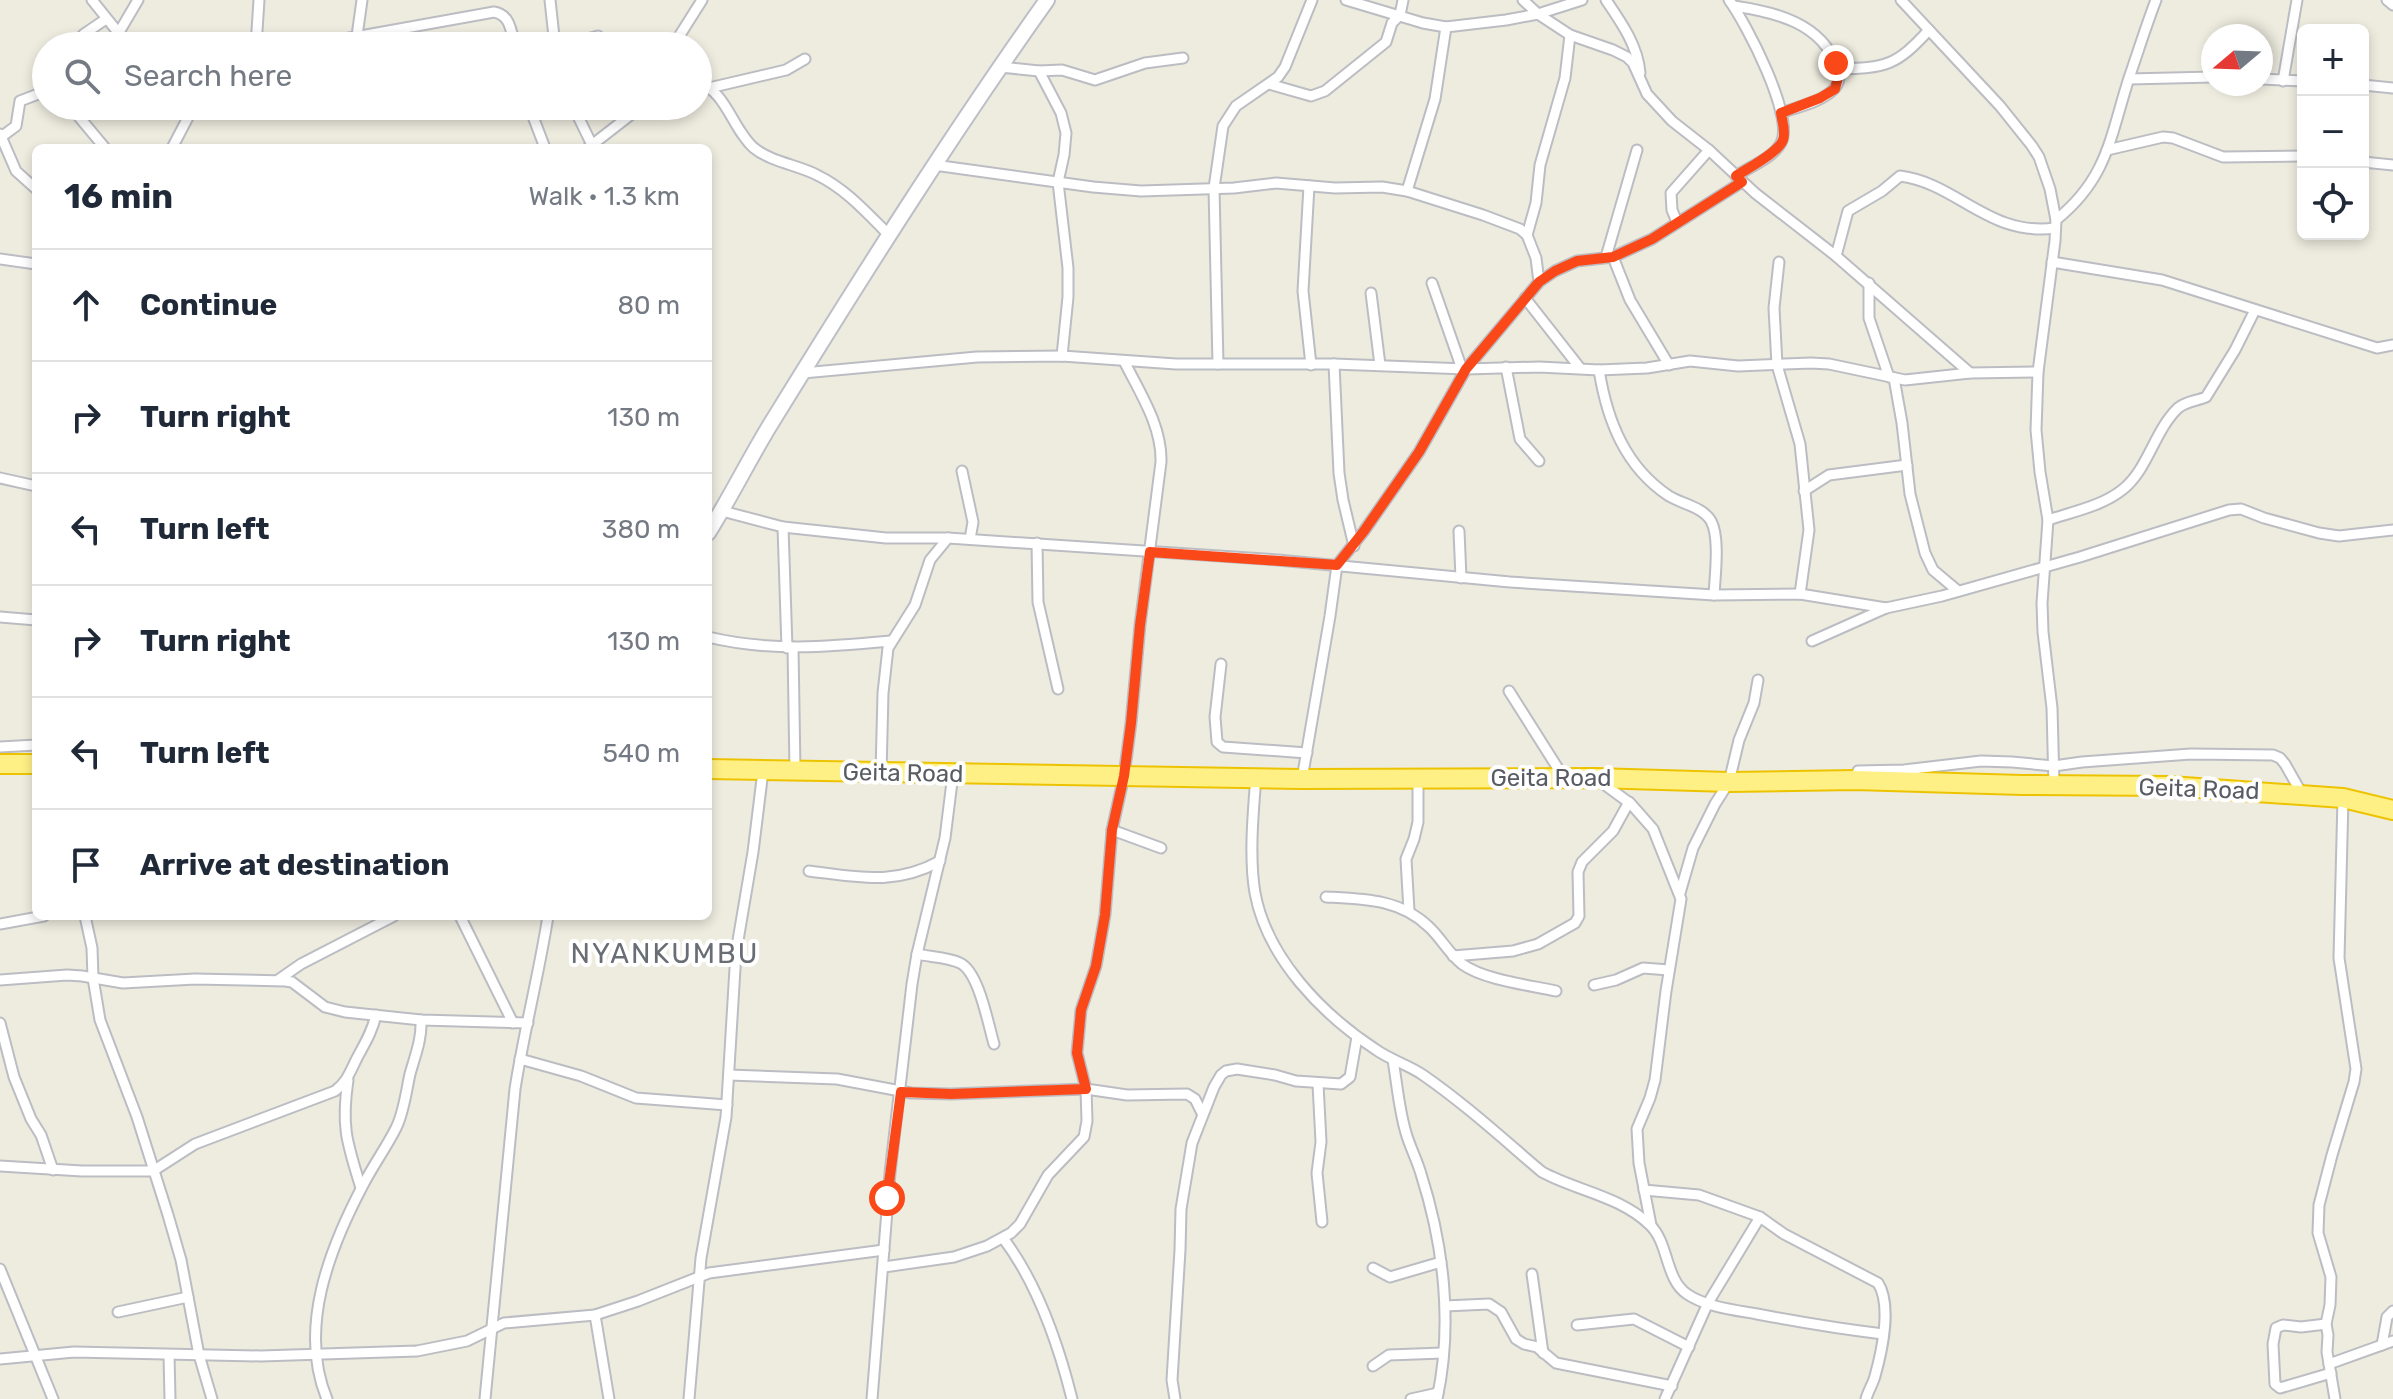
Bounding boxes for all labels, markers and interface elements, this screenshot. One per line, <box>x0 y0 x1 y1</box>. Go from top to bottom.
north arrow <box>2201 24 2273 96</box>
map controls <box>2297 24 2369 240</box>
button: + <box>2297 24 2369 96</box>
search box <box>32 32 712 120</box>
route end <box>1818 45 1854 81</box>
icon: search <box>60 54 104 98</box>
text: Search here <box>124 58 292 94</box>
button: − <box>2297 96 2369 168</box>
button: locate <box>2297 168 2369 240</box>
text: 16 min <box>64 176 173 217</box>
text: Walk · 1.3 km <box>528 181 680 212</box>
icon: ahead <box>64 283 108 327</box>
text: Continue <box>140 287 277 323</box>
text: 80 m <box>617 290 680 321</box>
icon: right <box>64 395 108 439</box>
text: Turn right <box>140 399 291 435</box>
text: 130 m <box>607 402 680 433</box>
icon: left <box>64 507 108 551</box>
text: Turn left <box>140 511 270 547</box>
text: 380 m <box>602 514 680 545</box>
icon: right <box>64 619 108 663</box>
text: Turn right <box>140 623 291 659</box>
text: 130 m <box>607 626 680 657</box>
icon: left <box>64 731 108 775</box>
text: Turn left <box>140 735 270 771</box>
text: 540 m <box>602 738 680 769</box>
street label: Geita Road <box>842 758 964 788</box>
street label: Geita Road <box>1491 764 1611 792</box>
street label: Geita Road <box>2138 773 2260 805</box>
icon: arrive <box>64 843 108 887</box>
text: Arrive at destination <box>140 847 450 883</box>
district label: NYANKUMBU <box>571 937 759 970</box>
route start <box>869 1180 905 1216</box>

